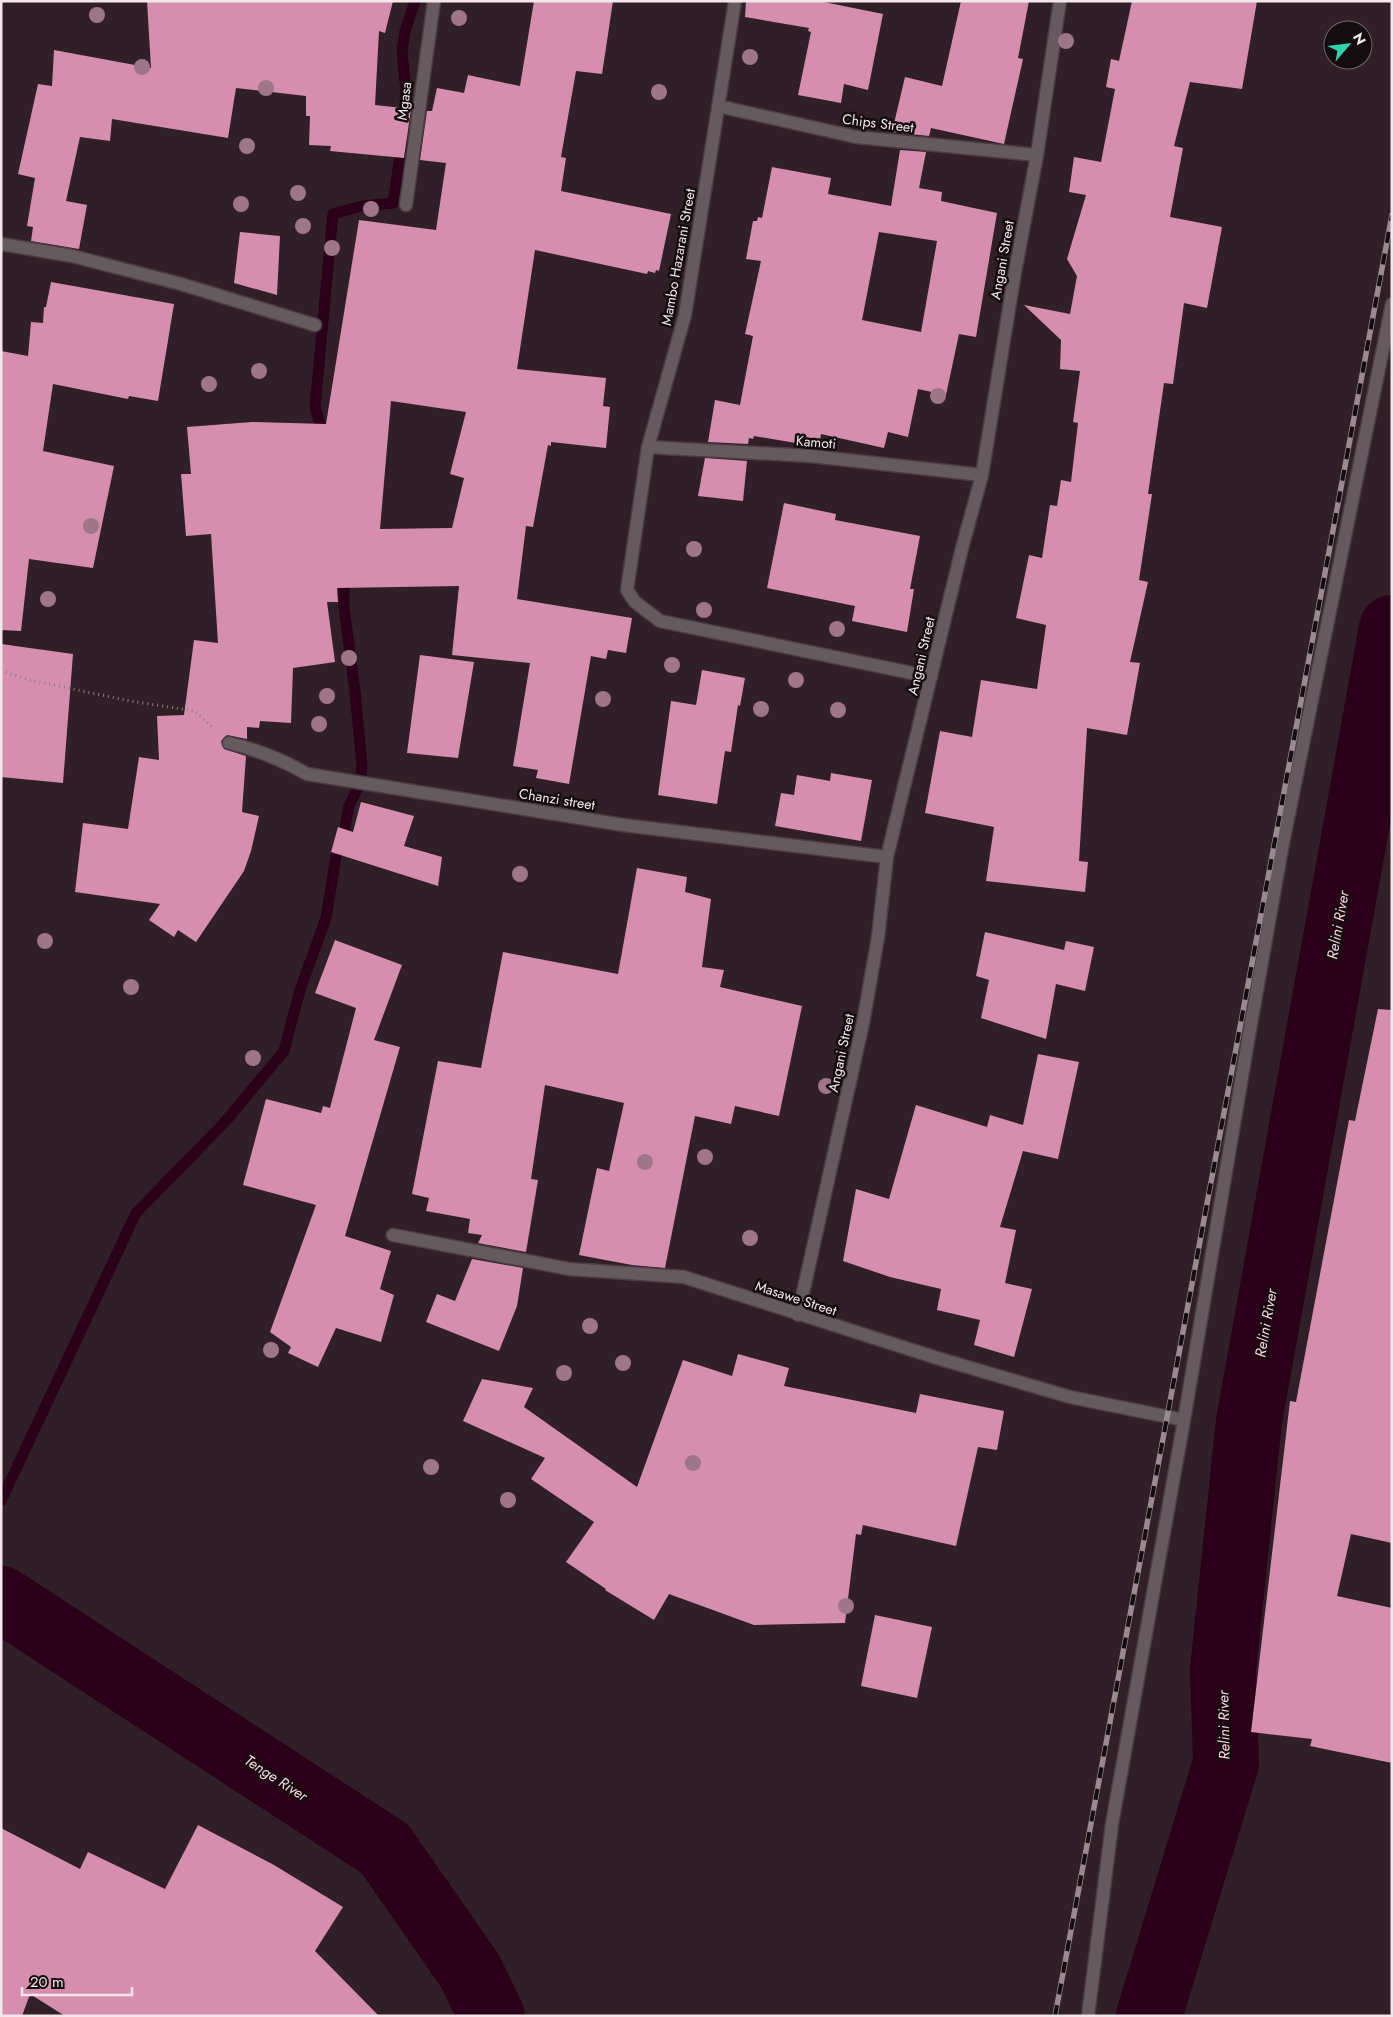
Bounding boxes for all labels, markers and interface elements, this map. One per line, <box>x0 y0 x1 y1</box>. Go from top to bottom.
north arrow <box>1323 20 1373 70</box>
text: N <box>1348 29 1371 49</box>
street label: Mgasa <box>392 81 416 121</box>
street label: Chips Street <box>841 109 915 137</box>
street label: Mambo Hazarani Street <box>656 186 700 327</box>
street label: Angani Street <box>985 218 1019 301</box>
street label: Kamoti <box>795 430 837 454</box>
street label: Angani Street <box>902 614 940 697</box>
street label: Chanzi street <box>518 783 597 815</box>
water label: Relini River <box>1321 888 1355 961</box>
street label: Angani Street <box>823 1011 859 1094</box>
street label: Masawe Street <box>753 1275 840 1321</box>
water label: Relini River <box>1249 1286 1283 1359</box>
water label: Relini River <box>1212 1689 1236 1760</box>
water label: Tenge River <box>240 1749 313 1807</box>
scale bar <box>22 1964 132 1996</box>
text: 20 m <box>30 1971 64 1993</box>

